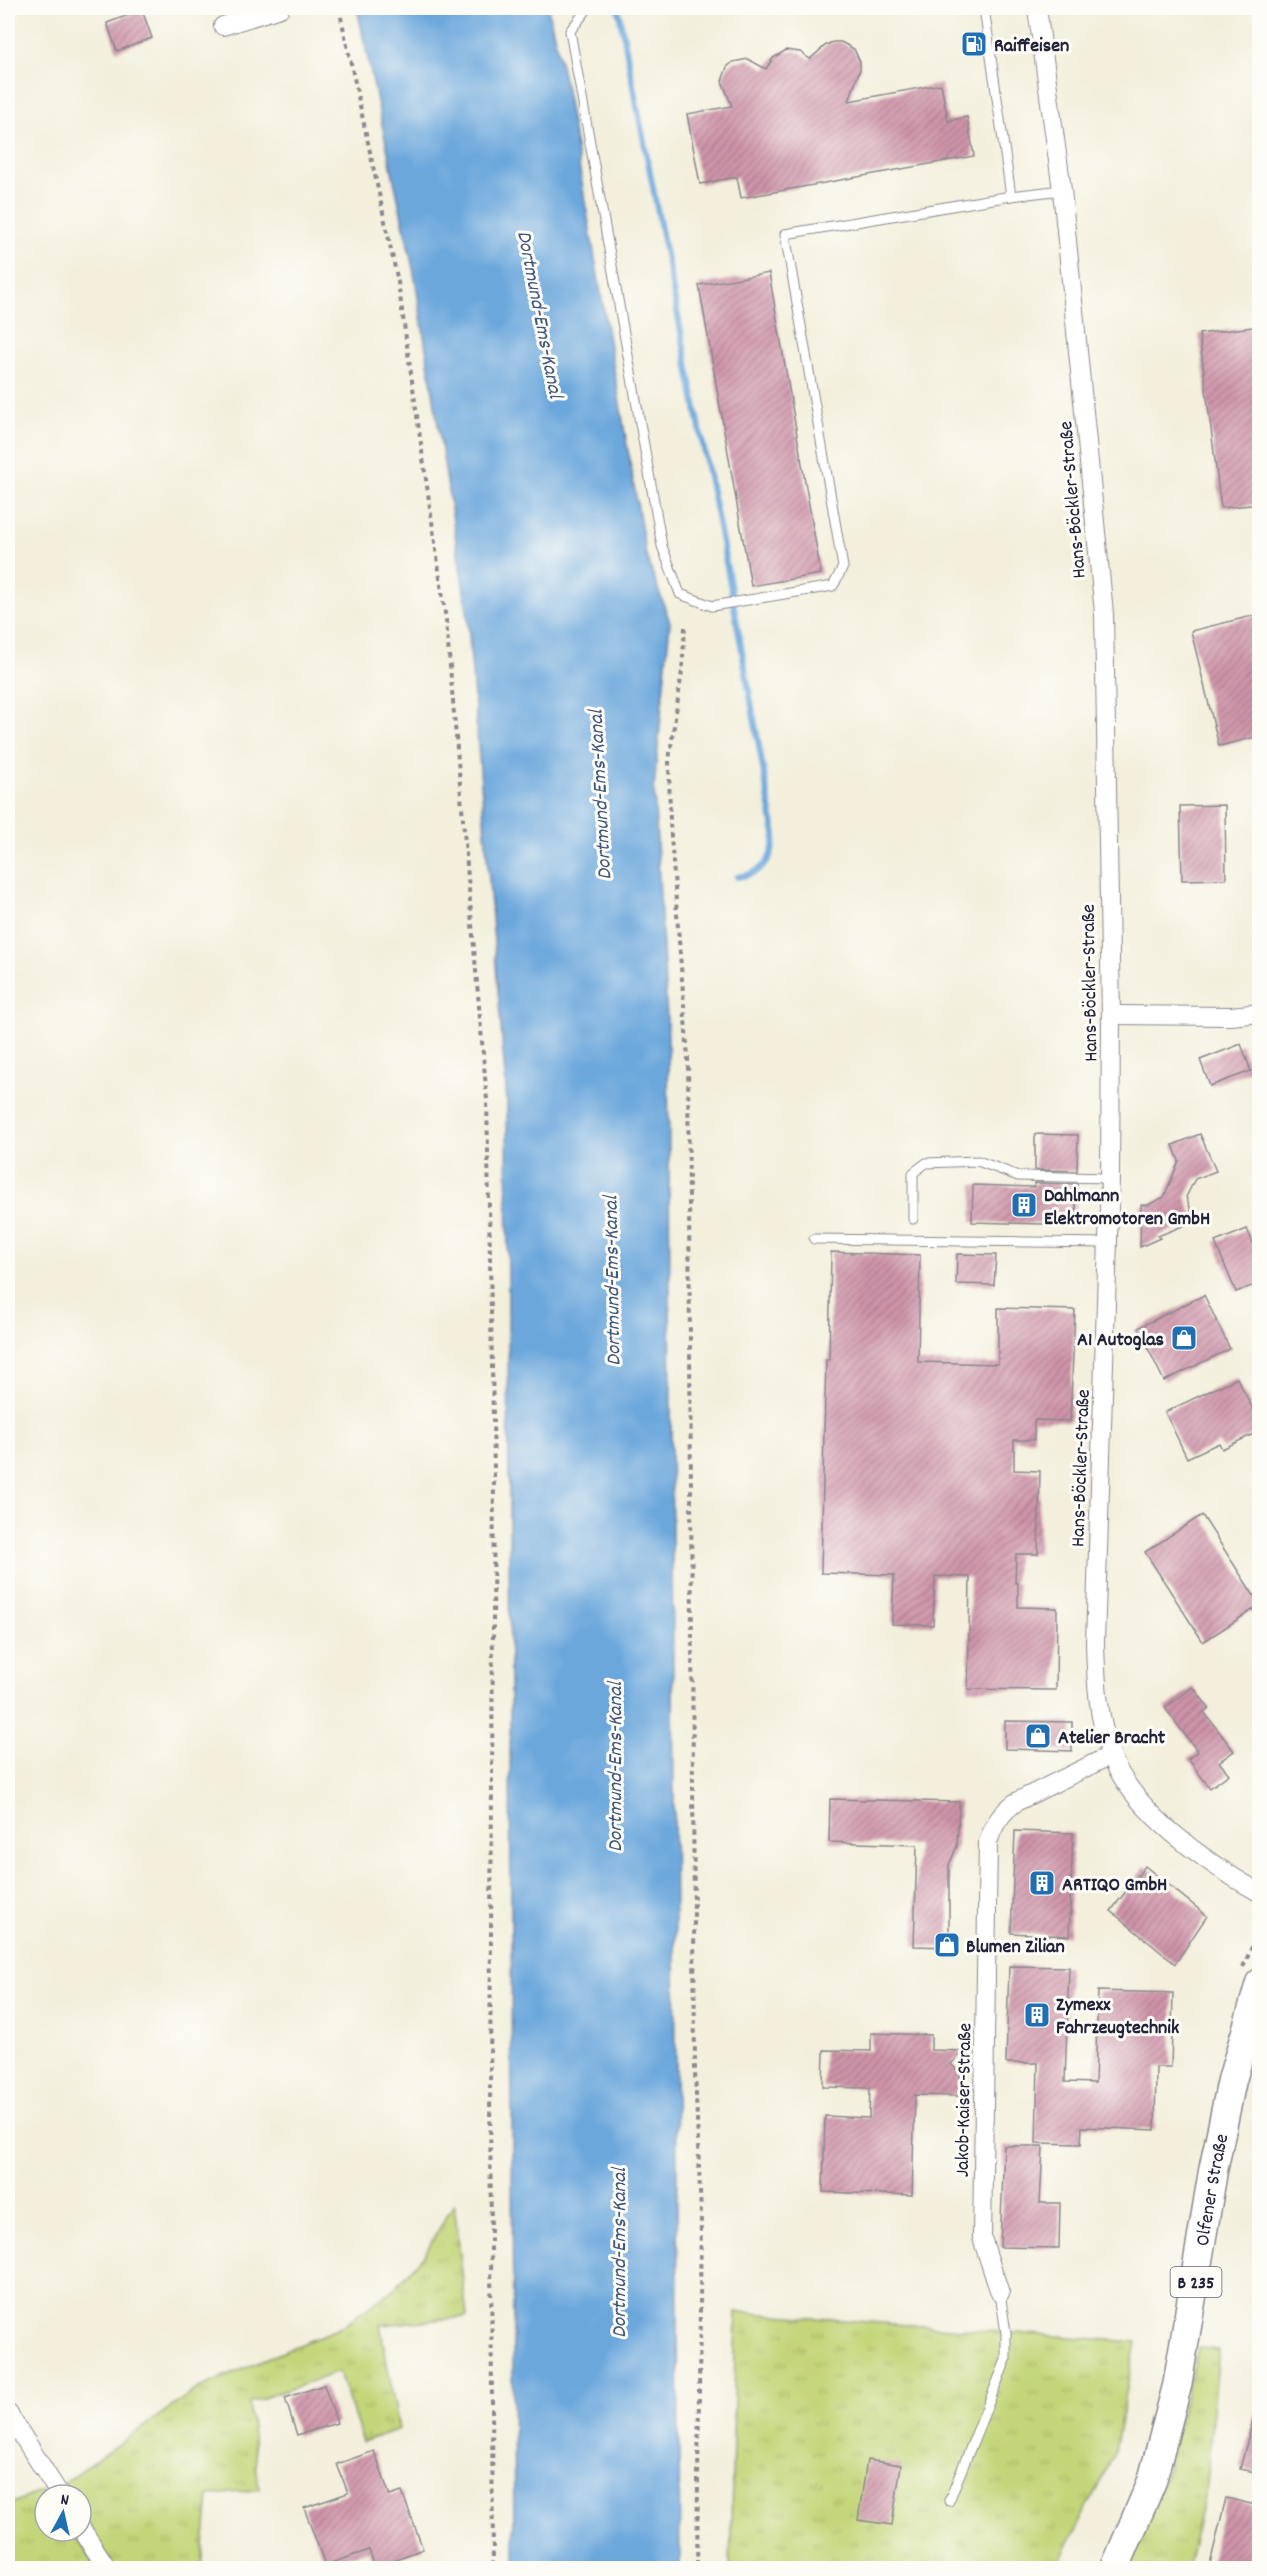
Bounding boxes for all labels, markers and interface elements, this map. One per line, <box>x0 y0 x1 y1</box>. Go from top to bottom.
fuel station icon: Raiffeisen <box>959 29 989 59</box>
place label: Raiffeisen <box>994 33 1069 61</box>
water label: Dortmund-Ems-Kanal <box>507 228 569 403</box>
street label: Hans-Böckler-Straße <box>1053 420 1095 580</box>
water label: Dortmund-Ems-Kanal <box>582 707 621 881</box>
street label: Hans-Böckler-Straße <box>1076 904 1106 1062</box>
place label: Dahlmann Elektromotoren GmbH <box>1044 1183 1210 1234</box>
building icon: Dahlmann Elektromotoren GmbH <box>1009 1190 1039 1220</box>
water label: Dortmund-Ems-Kanal <box>597 1194 630 1366</box>
shop icon: A1 Autoglas <box>1169 1323 1199 1353</box>
place label: A1 Autoglas <box>1077 1327 1164 1355</box>
street label: Hans-Böckler-Straße <box>1065 1389 1099 1547</box>
water label: Dortmund-Ems-Kanal <box>602 1680 632 1852</box>
shop icon: Atelier Bracht <box>1023 1721 1053 1751</box>
place label: Atelier Bracht <box>1058 1725 1166 1753</box>
building icon: ARTIQO GmbH <box>1027 1868 1057 1898</box>
place label: ARTIQO GmbH <box>1062 1872 1167 1900</box>
shop icon: Blumen Zilian <box>932 1930 962 1960</box>
place label: Blumen Zilian <box>966 1934 1065 1962</box>
place label: Zymexx Fahrzeugtechnik <box>1056 1992 1179 2043</box>
building icon: Zymexx Fahrzeugtechnik <box>1022 2000 1052 2030</box>
street label: Jakob-Kaiser-Straße <box>950 2022 980 2177</box>
street label: Olfener Straße <box>1190 2131 1237 2248</box>
water label: Dortmund-Ems-Kanal <box>606 2166 636 2338</box>
road number: B 235 <box>1170 2267 1222 2297</box>
north arrow <box>33 2483 93 2543</box>
text: N <box>59 2489 70 2513</box>

